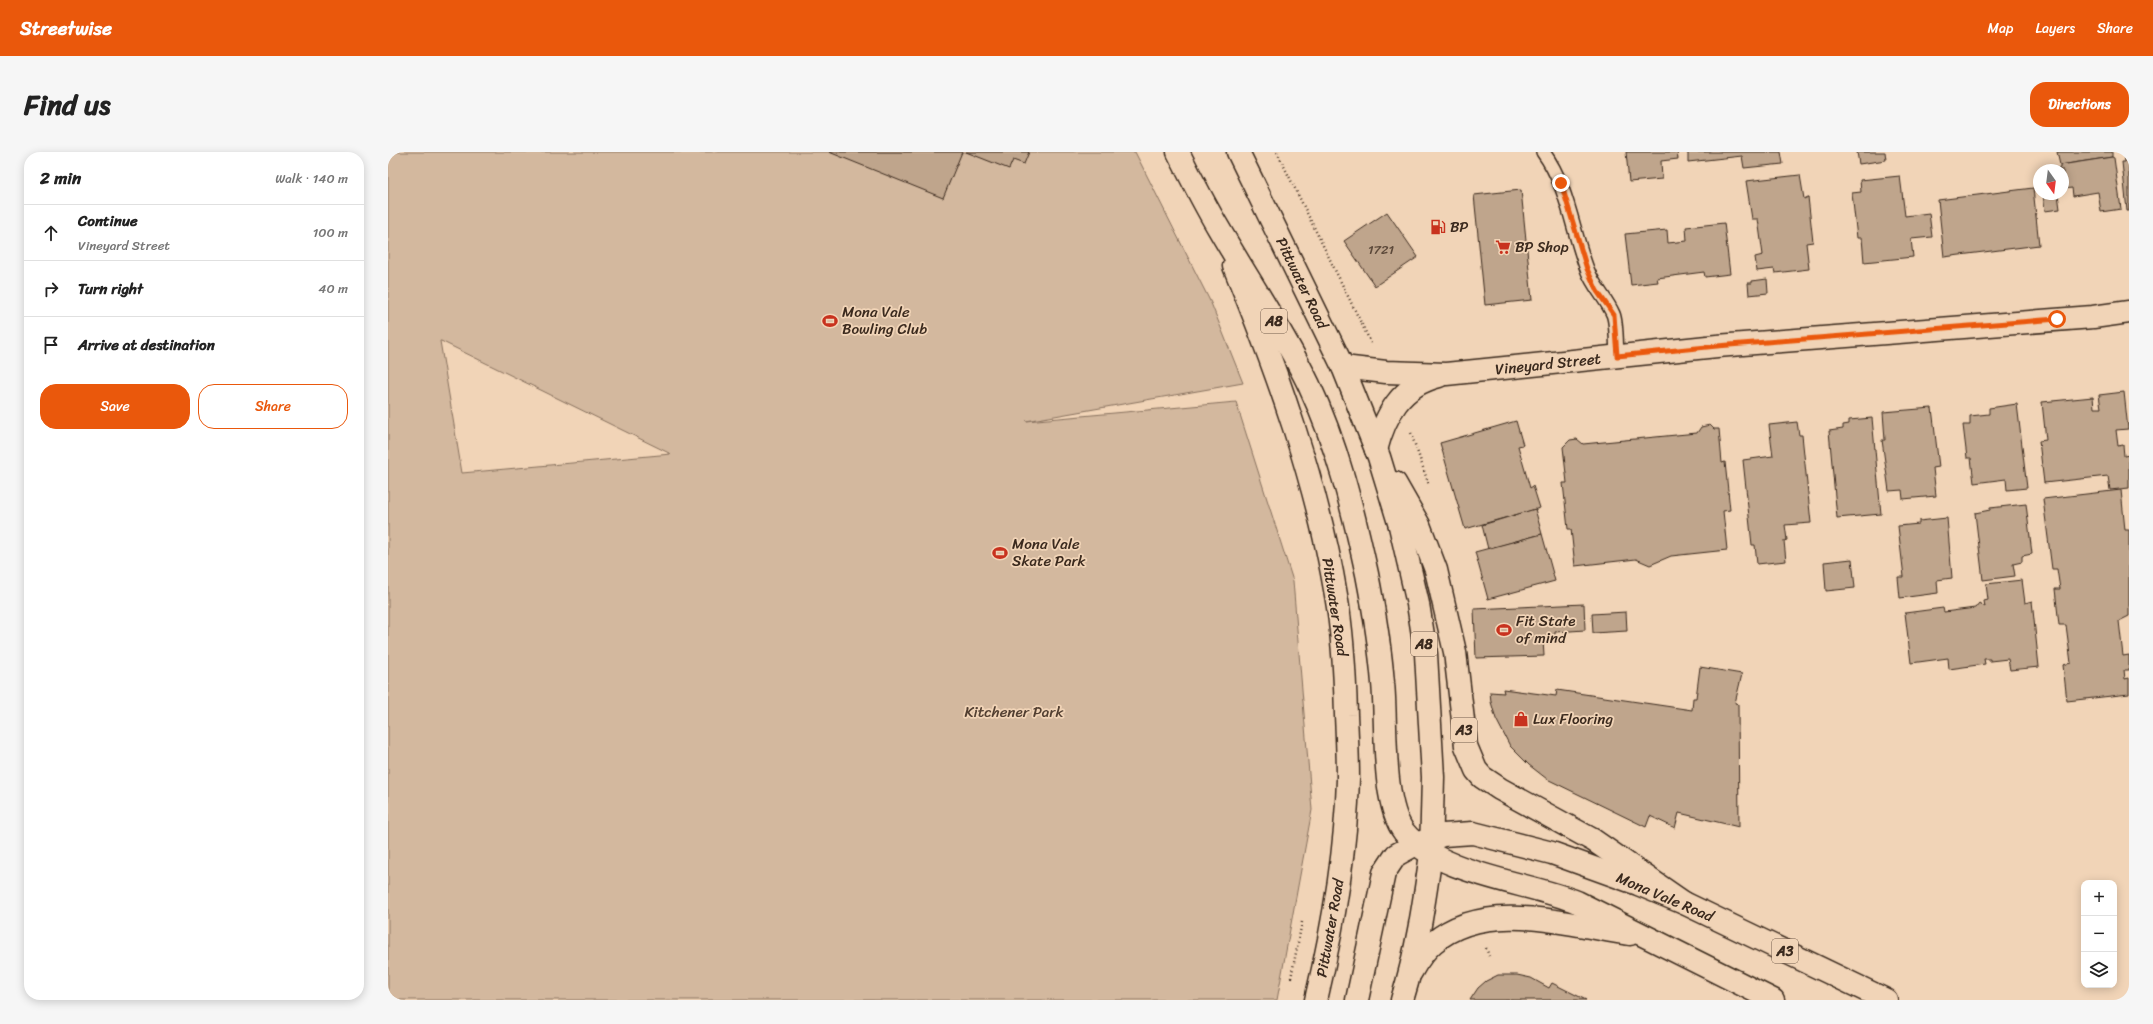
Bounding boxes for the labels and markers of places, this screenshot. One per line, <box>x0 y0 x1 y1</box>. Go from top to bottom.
place label: BP <box>1450 214 1468 240</box>
fuel station icon: BP <box>1429 218 1447 236</box>
place label: BP Shop <box>1515 234 1569 260</box>
supermarket icon: BP Shop <box>1494 238 1512 256</box>
place label: Mona Vale Bowling Club <box>842 299 927 342</box>
sports icon: Mona Vale Bowling Club <box>821 312 839 330</box>
place label: Mona Vale Skate Park <box>1012 531 1087 574</box>
sports icon: Mona Vale Skate Park <box>991 544 1009 562</box>
place label: Fit State of mind <box>1516 608 1576 651</box>
sports icon: Fit State of mind <box>1495 621 1513 639</box>
place label: Lux Flooring <box>1533 706 1613 732</box>
shop icon: Lux Flooring <box>1512 710 1530 728</box>

